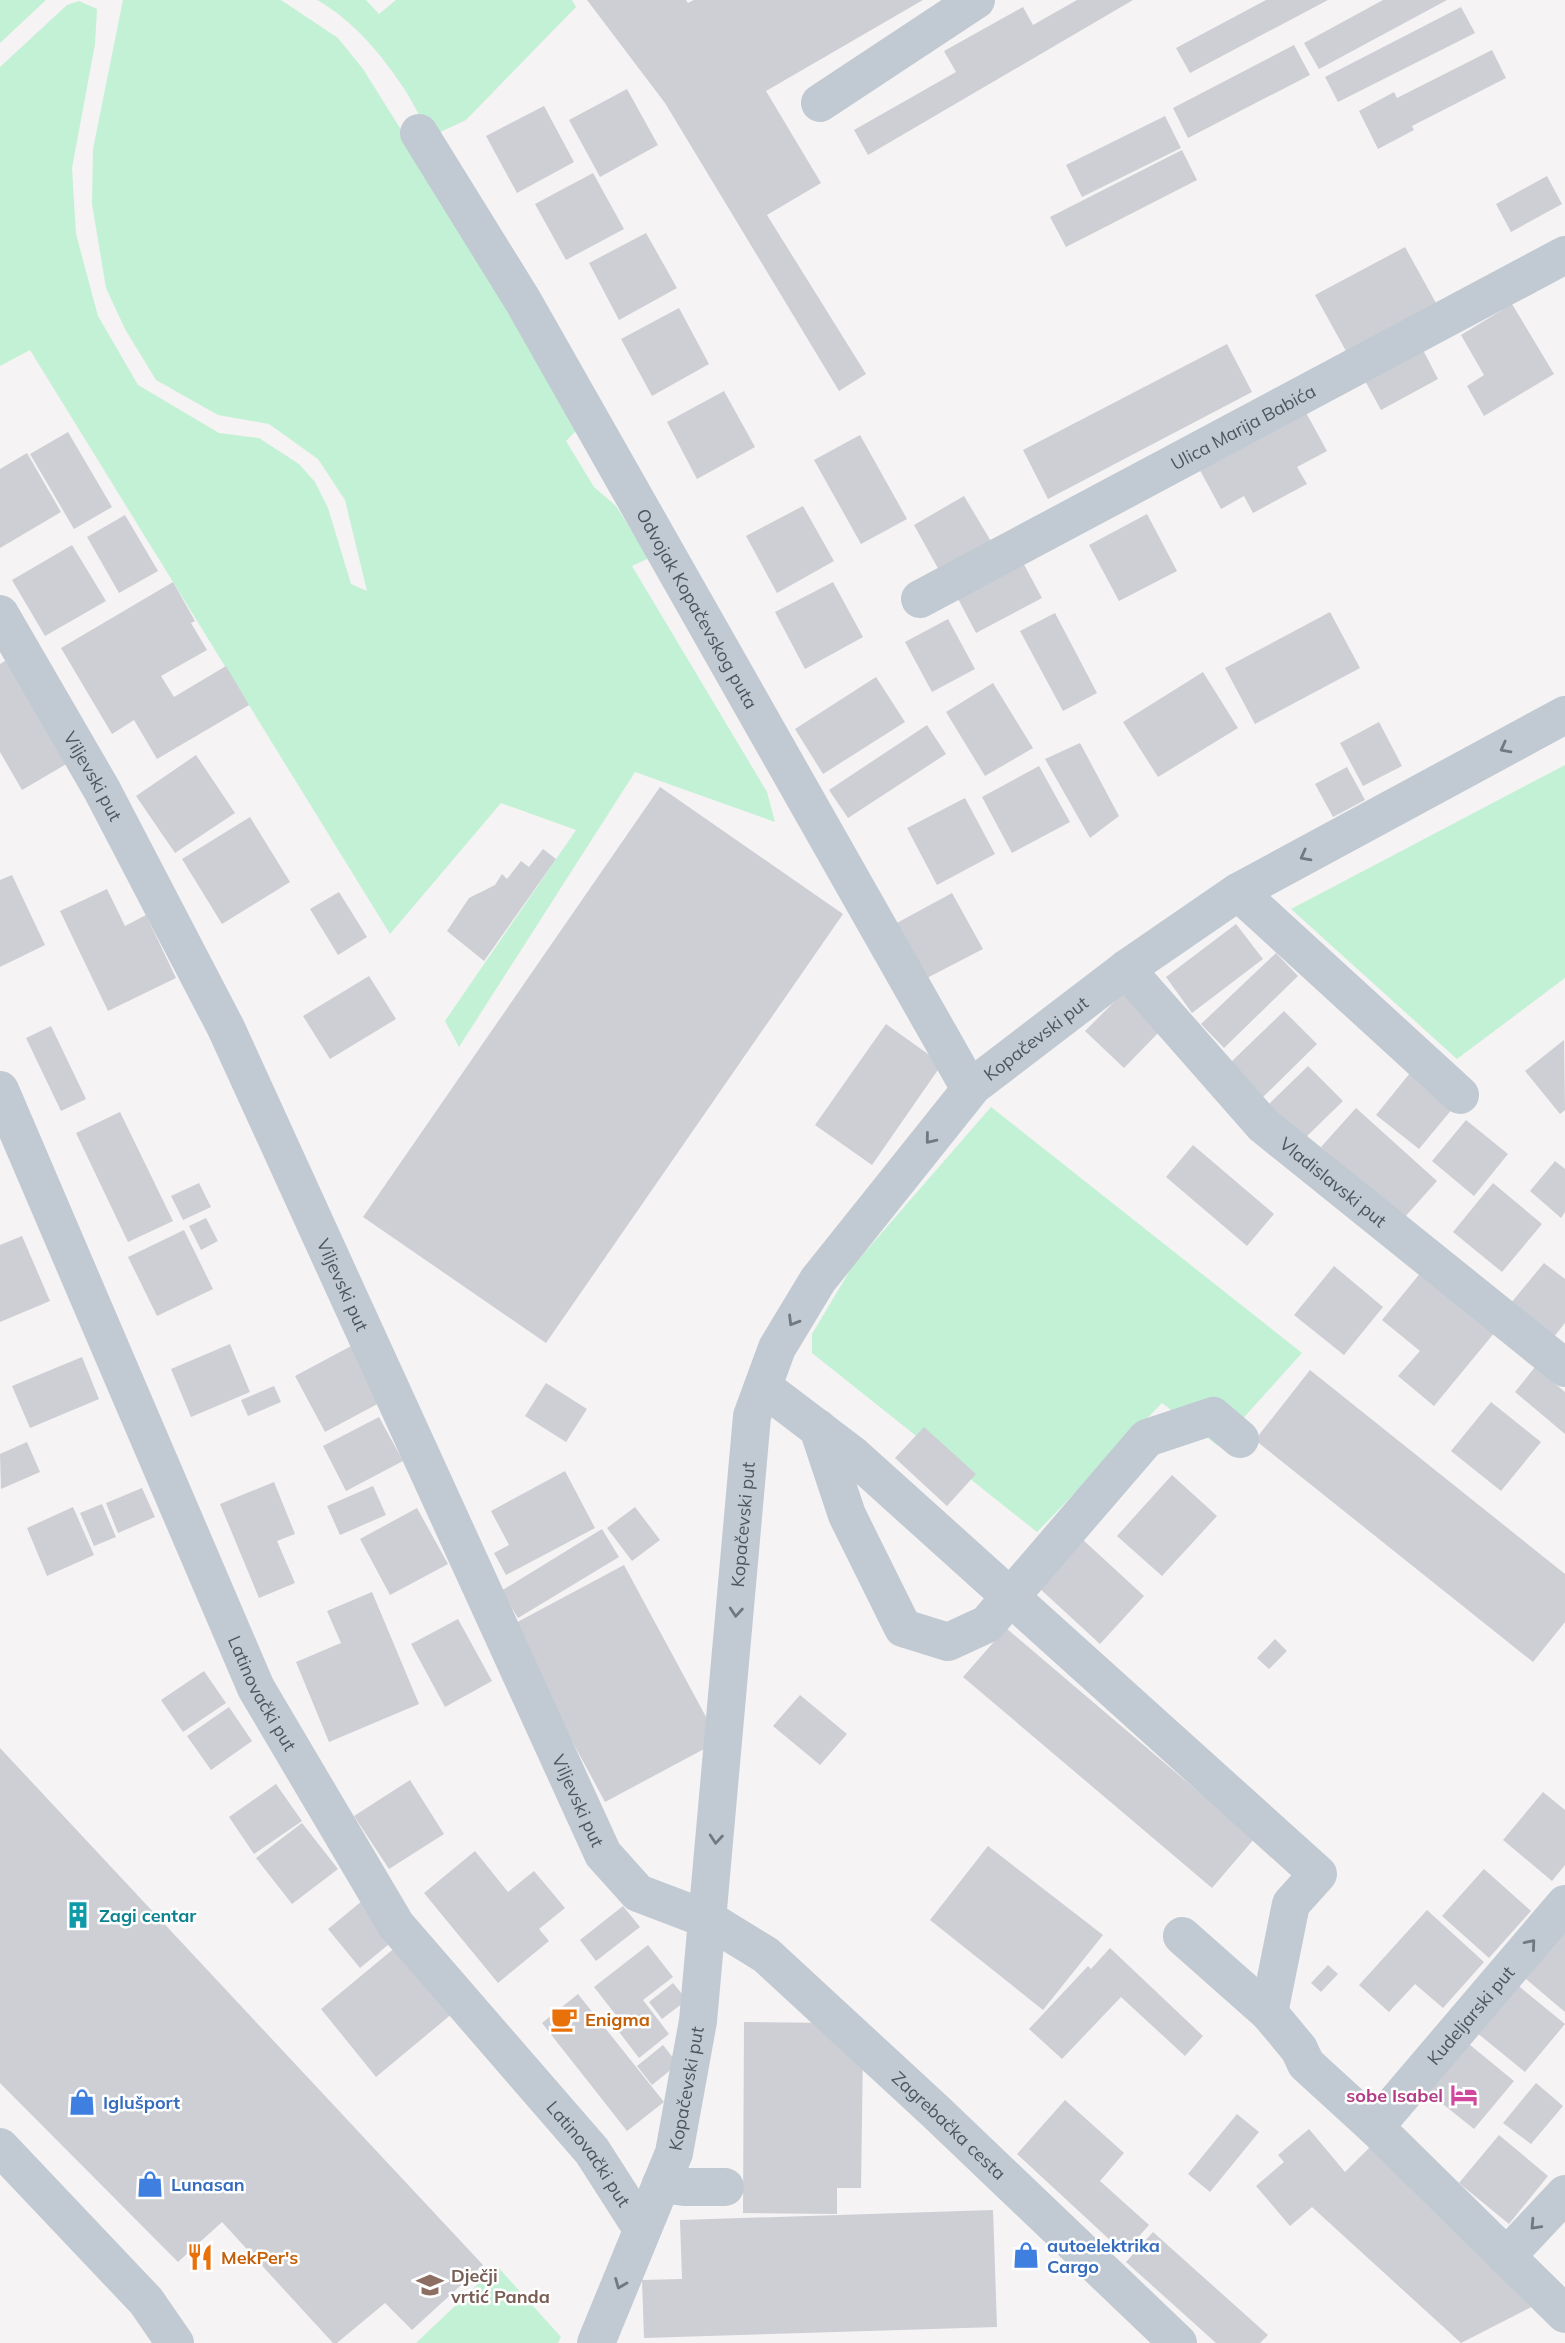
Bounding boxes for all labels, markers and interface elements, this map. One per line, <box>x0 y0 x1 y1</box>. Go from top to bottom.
street label: Ulica Marija Babića <box>1167 379 1319 475</box>
street label: Odvojak Kopačevskog puta <box>631 504 763 713</box>
street label: Viljevski put <box>59 727 128 825</box>
one-way arrow <box>1500 739 1512 753</box>
one-way arrow <box>1300 847 1312 861</box>
street label: Kopačevski put <box>979 991 1093 1085</box>
one-way arrow <box>926 1131 938 1144</box>
street label: Vladislavski put <box>1275 1132 1392 1232</box>
street label: Viljevski put <box>312 1235 374 1335</box>
one-way arrow <box>789 1313 802 1326</box>
street label: Kopačevski put <box>725 1461 759 1588</box>
one-way arrow <box>728 1607 743 1618</box>
street label: Latinovački put <box>223 1632 302 1755</box>
street label: Viljevski put <box>548 1751 610 1850</box>
one-way arrow <box>709 1834 724 1845</box>
building icon: Zagi centar <box>63 1900 93 1930</box>
place label: Zagi centar <box>99 1904 197 1927</box>
one-way arrow <box>1522 1940 1535 1952</box>
street label: Kudeljarski put <box>1422 1961 1519 2069</box>
cafe icon: Enigma <box>549 2004 579 2034</box>
place label: Enigma <box>585 2008 650 2031</box>
street label: Kopačevski put <box>663 2025 708 2152</box>
street label: Zagrebačka cesta <box>887 2066 1011 2184</box>
hotel icon: sobe Isabel <box>1449 2080 1479 2110</box>
place label: sobe Isabel <box>1346 2084 1443 2107</box>
shop icon: Iglušport <box>67 2087 97 2117</box>
place label: Iglušport <box>103 2091 180 2114</box>
street label: Latinovački put <box>542 2096 636 2211</box>
shop icon: Lunasan <box>135 2169 165 2199</box>
place label: Lunasan <box>171 2173 245 2196</box>
one-way arrow <box>1531 2217 1544 2230</box>
place label: autoelektrika Cargo <box>1047 2234 1160 2278</box>
shop icon: autoelektrika Cargo <box>1011 2240 1041 2270</box>
restaurant icon: MekPer's <box>185 2242 215 2272</box>
place label: MekPer's <box>221 2246 298 2269</box>
place label: Dječji vrtić Panda <box>450 2264 550 2308</box>
school or university icon: Dječji vrtić Panda <box>415 2270 445 2300</box>
one-way arrow <box>614 2277 628 2289</box>

